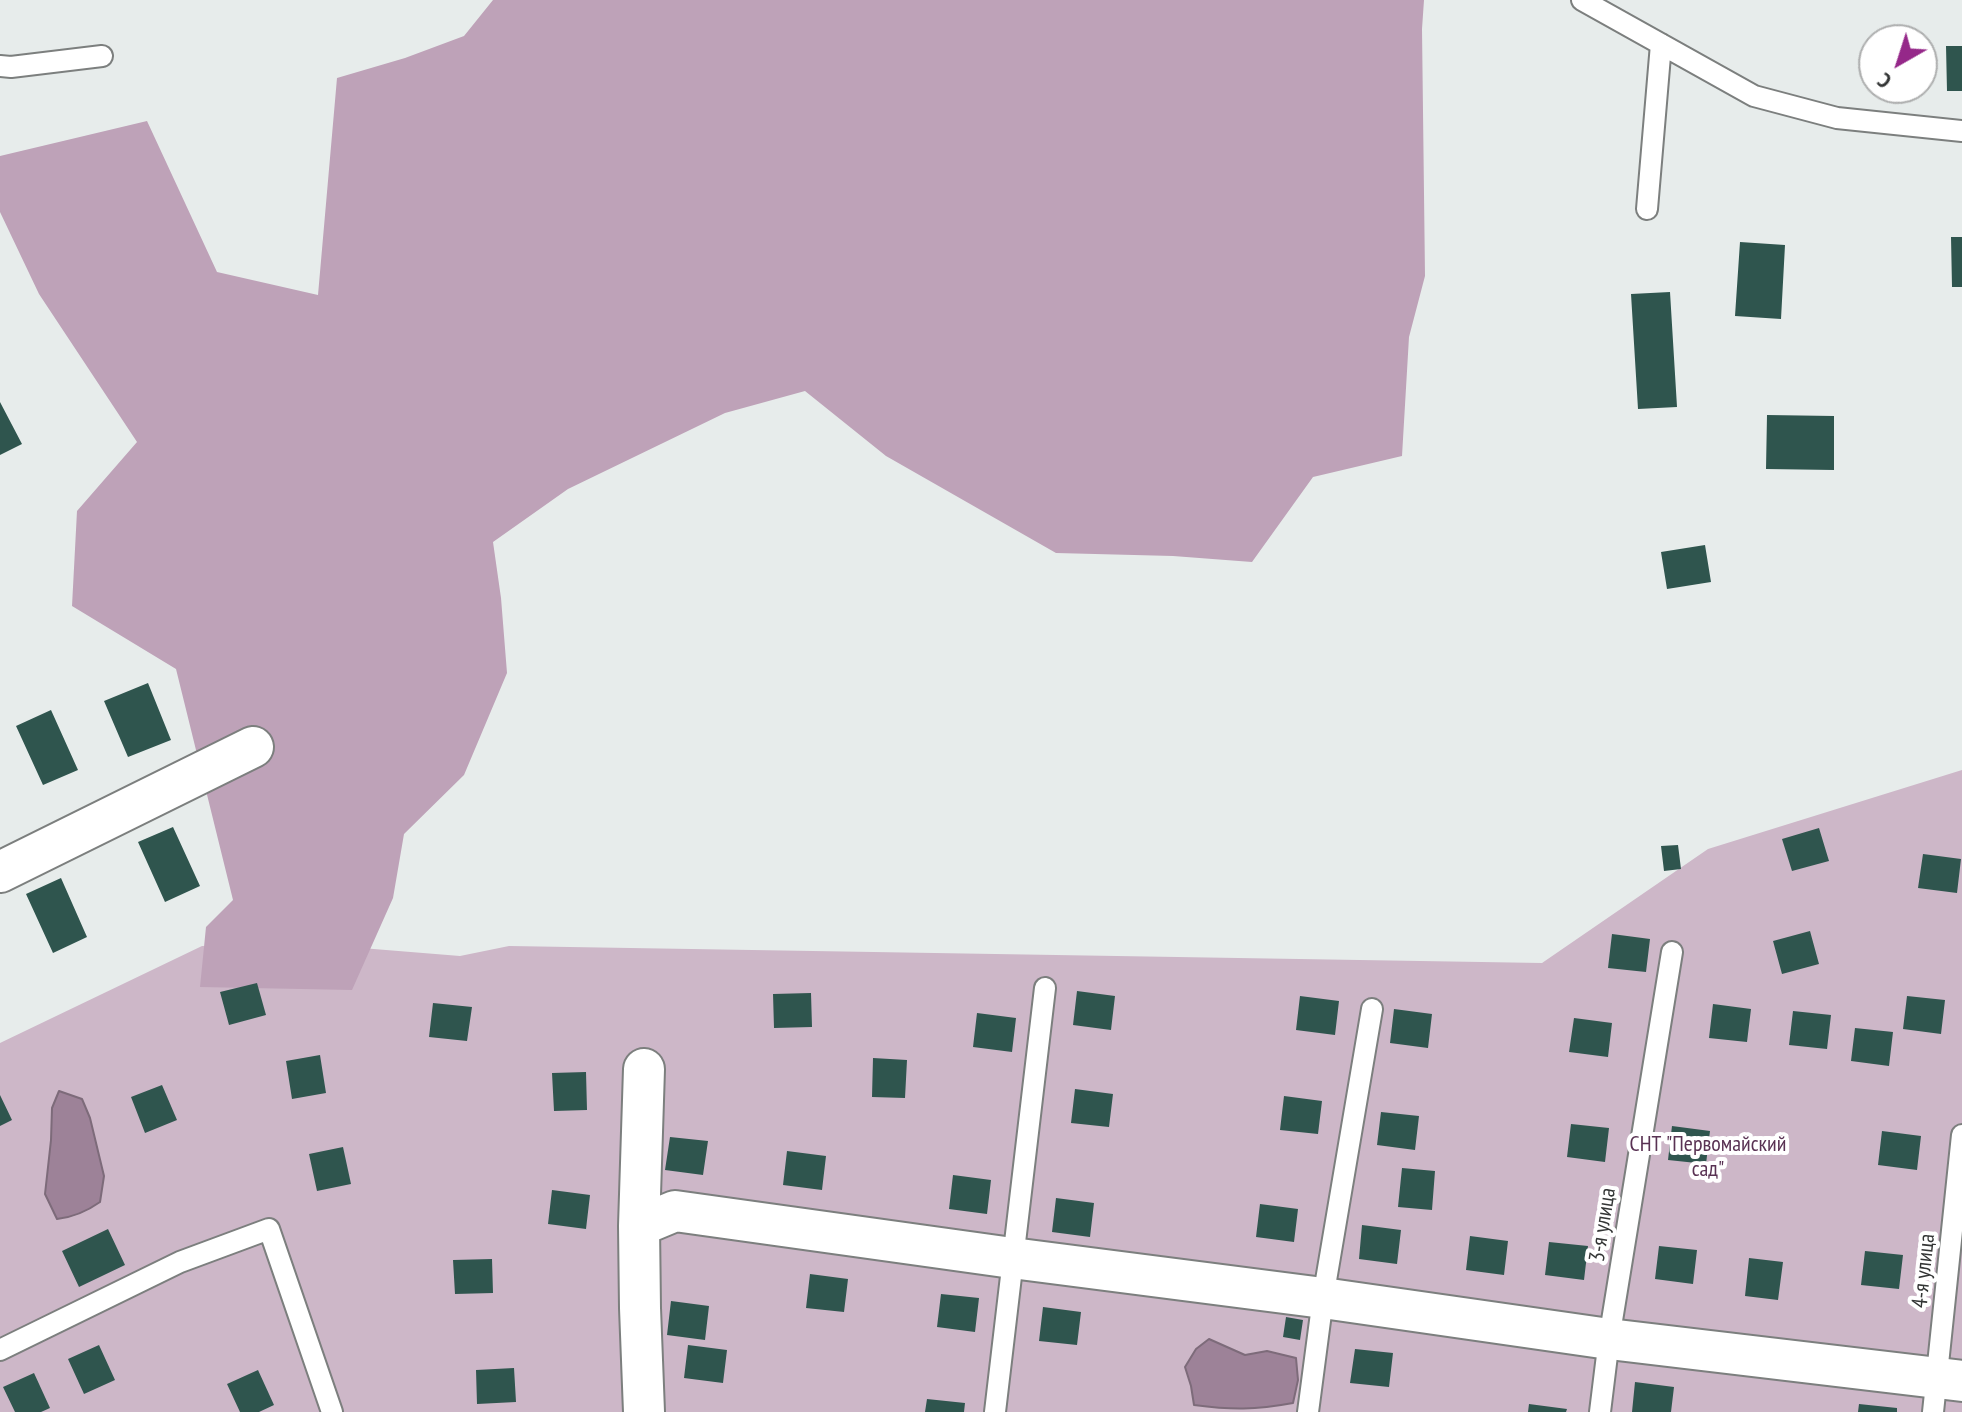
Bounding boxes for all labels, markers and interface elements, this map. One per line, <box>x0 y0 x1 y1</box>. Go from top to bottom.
north arrow <box>1858 24 1938 104</box>
text: С <box>1871 67 1897 95</box>
park label: СНТ "Первомайский сад" <box>1630 1132 1786 1184</box>
street label: 3-я улица <box>1584 1186 1622 1264</box>
street label: 4-я улица <box>1907 1233 1941 1309</box>

